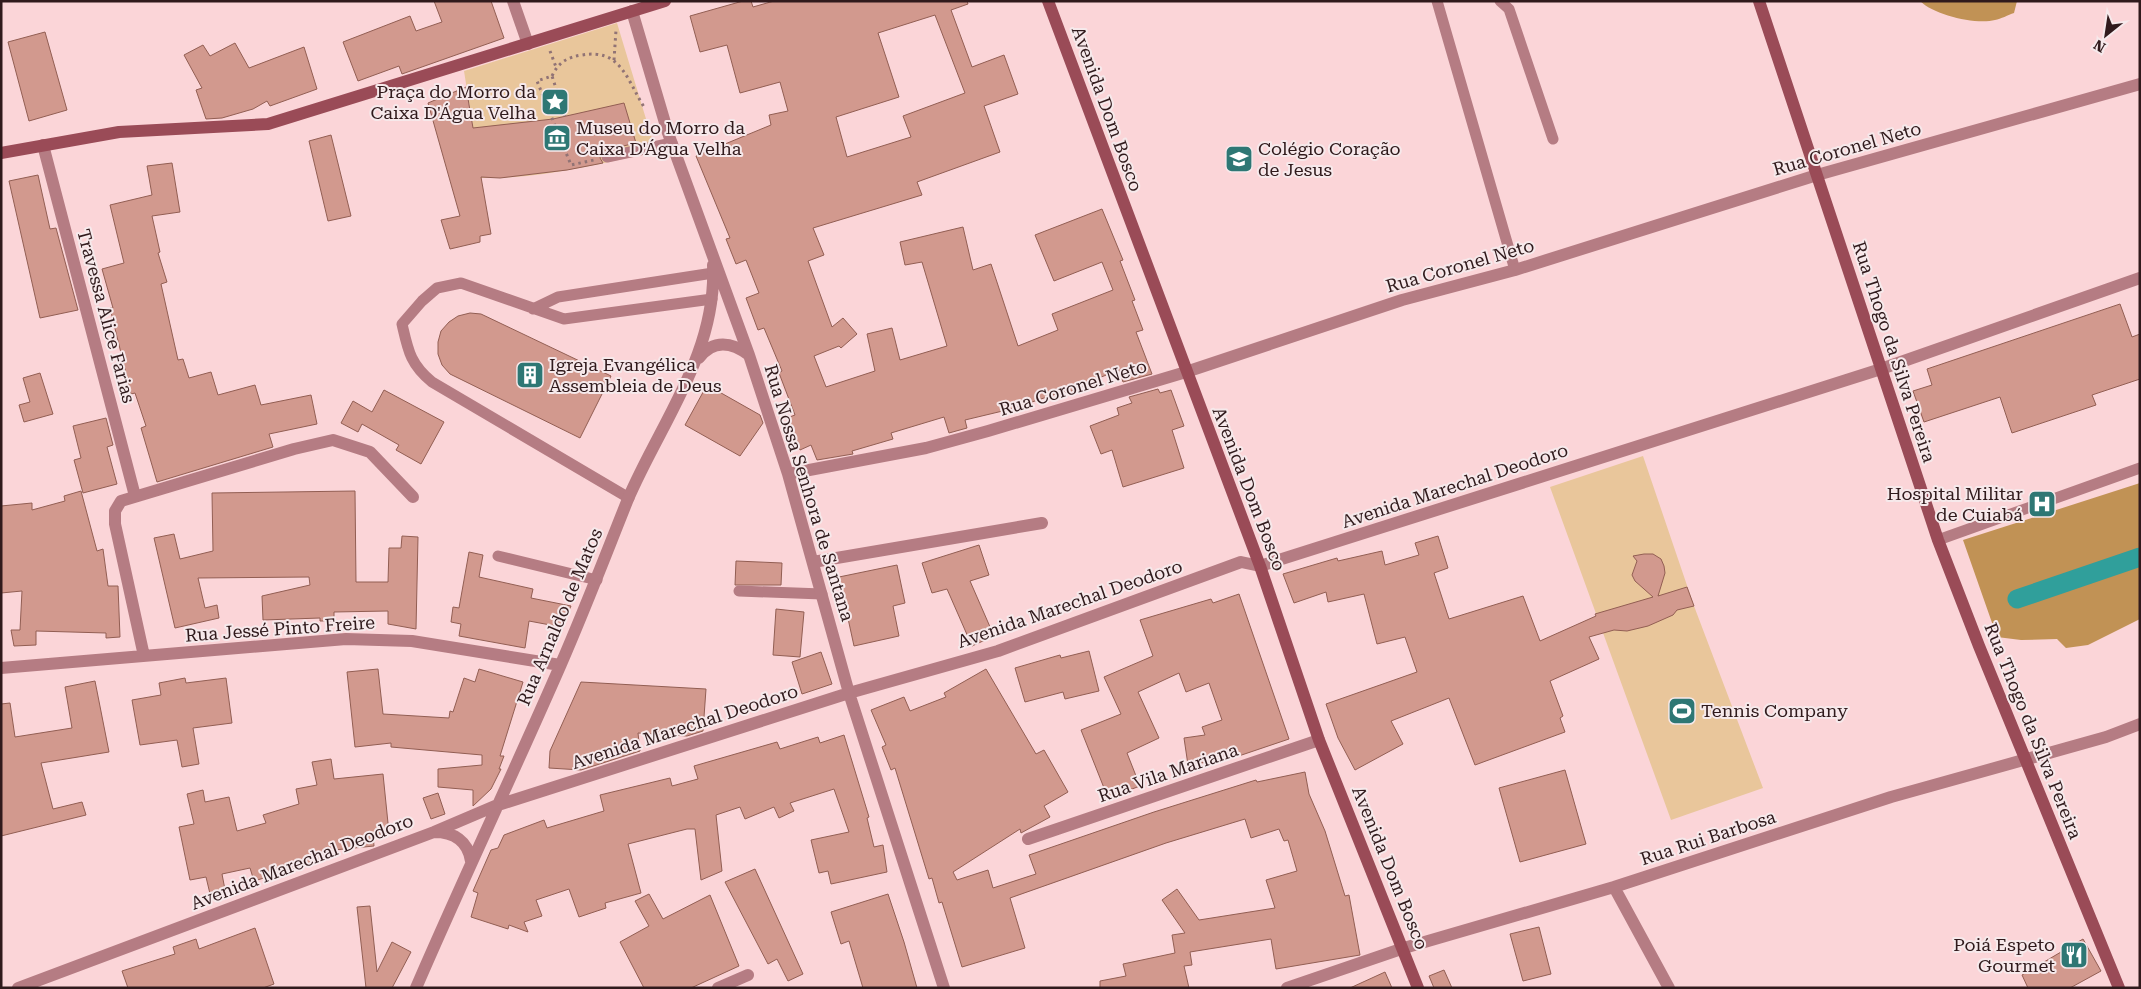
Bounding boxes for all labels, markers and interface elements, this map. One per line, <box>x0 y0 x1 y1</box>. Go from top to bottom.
north arrow <box>2081 10 2131 60</box>
street label: Avenida Dom Bosco <box>1068 23 1147 194</box>
text: N <box>2091 37 2108 56</box>
place label: Praça do Morro da Caixa D'Água Velha <box>370 81 536 123</box>
place icon: Praça do Morro da Caixa D'Água Velha <box>540 87 570 117</box>
place label: Museu do Morro da Caixa D'Água Velha <box>576 117 745 159</box>
street label: Rua Coronel Neto <box>1770 117 1923 180</box>
museum icon: Museu do Morro da Caixa D'Água Velha <box>542 123 572 153</box>
place label: Colégio Coração de Jesus <box>1258 138 1401 180</box>
school or university icon: Colégio Coração de Jesus <box>1224 144 1254 174</box>
street label: Travessa Alice Farias <box>73 227 140 405</box>
street label: Rua Coronel Neto <box>1383 234 1536 297</box>
street label: Rua Thogo da Silva Pereira <box>1849 239 1940 465</box>
place label: Igreja Evangélica Assembleia de Deus <box>549 354 721 396</box>
street label: Rua Coronel Neto <box>997 355 1149 420</box>
building icon: Igreja Evangélica Assembleia de Deus <box>515 360 545 390</box>
street label: Rua Nossa Senhora de Santana <box>760 362 859 624</box>
street label: Avenida Dom Bosco <box>1208 404 1290 574</box>
street label: Avenida Marechal Deodoro <box>1339 439 1571 532</box>
place label: Hospital Militar de Cuiabá <box>1887 483 2023 525</box>
hospital icon: Hospital Militar de Cuiabá <box>2027 489 2057 519</box>
street label: Rua Arnaldo de Matos <box>513 525 606 709</box>
street label: Avenida Marechal Deodoro <box>955 555 1185 652</box>
street label: Rua Jessé Pinto Freire <box>184 611 376 646</box>
street label: Rua Thogo da Silva Pereira <box>1980 620 2087 842</box>
street label: Avenida Marechal Deodoro <box>569 680 801 773</box>
sports icon: Tennis Company <box>1667 696 1697 726</box>
place label: Tennis Company <box>1701 700 1848 721</box>
street label: Rua Vila Mariana <box>1095 739 1241 806</box>
street label: Avenida Dom Bosco <box>1348 783 1433 952</box>
street label: Rua Rui Barbosa <box>1637 806 1779 869</box>
street label: Avenida Marechal Deodoro <box>188 809 416 914</box>
place label: Poiá Espeto Gourmet <box>1953 934 2055 976</box>
restaurant icon: Poiá Espeto Gourmet <box>2059 940 2089 970</box>

